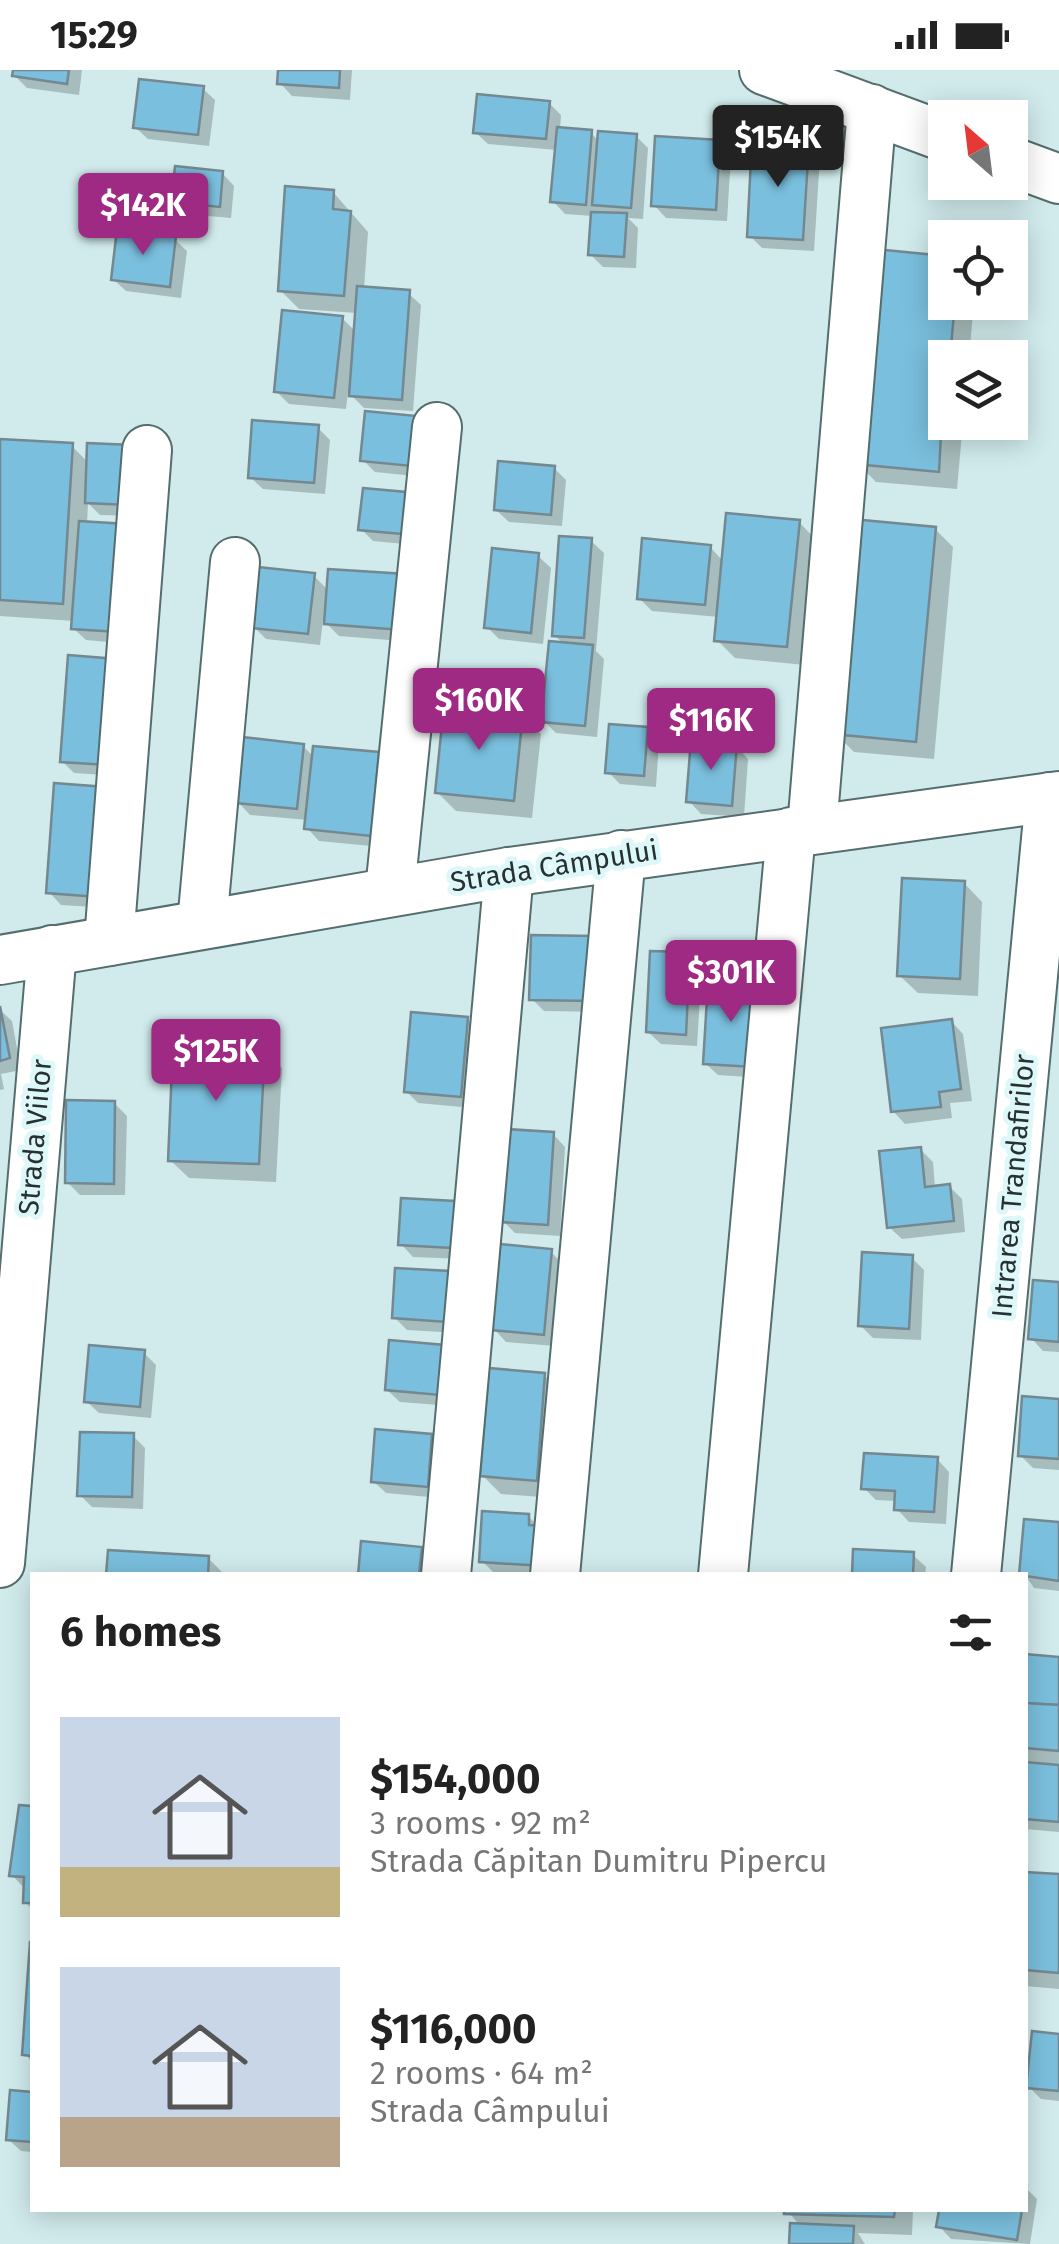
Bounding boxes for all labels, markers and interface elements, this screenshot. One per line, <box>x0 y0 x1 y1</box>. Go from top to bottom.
text: 15:29 <box>50 12 138 58</box>
north arrow <box>928 100 1028 200</box>
map controls <box>928 100 1028 440</box>
pin: $154K <box>708 105 848 190</box>
text: $154K <box>735 118 821 156</box>
pin: $142K <box>73 173 213 258</box>
text: $142K <box>100 186 186 224</box>
button: locate <box>928 220 1028 320</box>
button: layers <box>928 340 1028 440</box>
pin: $160K <box>409 668 549 753</box>
text: $160K <box>435 681 523 719</box>
pin: $116K <box>641 688 781 773</box>
text: $116K <box>669 701 753 739</box>
street label: Strada Câmpului <box>448 833 660 899</box>
pin: $301K <box>661 940 801 1025</box>
text: $301K <box>687 953 775 991</box>
pin: $125K <box>146 1019 286 1104</box>
text: $125K <box>173 1032 259 1070</box>
street label: Intrarea Trandafirilor <box>985 1053 1041 1319</box>
street label: Strada Viilor <box>12 1057 58 1216</box>
icon: filters <box>943 1605 998 1660</box>
text: 6 homes <box>60 1607 221 1657</box>
text: $154,000 <box>370 1754 540 1804</box>
icon: home <box>140 1757 260 1877</box>
text: 3 rooms · 92 m² <box>370 1804 591 1842</box>
text: Strada Căpitan Dumitru Pipercu <box>370 1842 827 1880</box>
text: $116,000 <box>370 2004 537 2054</box>
icon: home <box>140 2007 260 2127</box>
text: 2 rooms · 64 m² <box>370 2054 593 2092</box>
text: Strada Câmpului <box>370 2092 610 2130</box>

